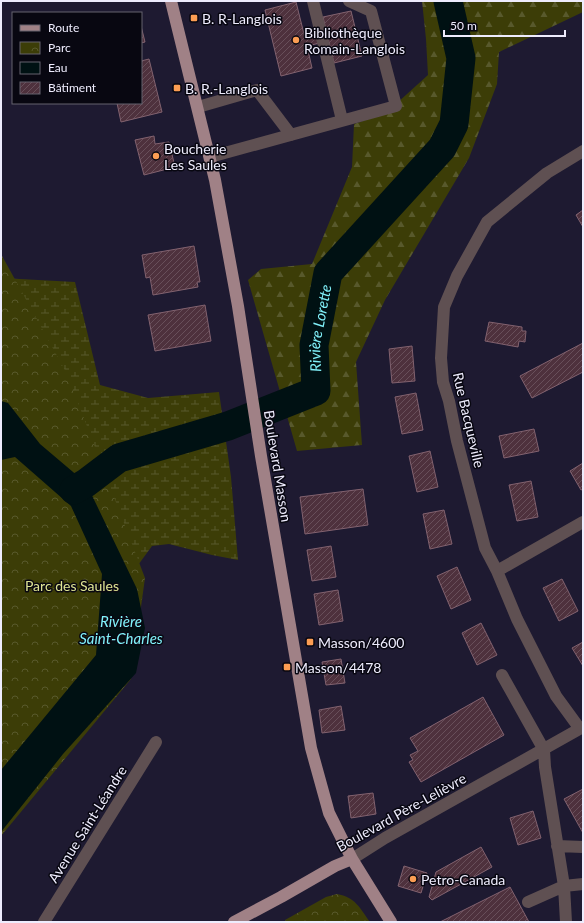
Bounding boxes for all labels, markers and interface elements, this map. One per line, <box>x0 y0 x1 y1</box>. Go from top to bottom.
place label: B. R-Langlois <box>202 10 282 27</box>
legend <box>12 12 142 104</box>
scale bar <box>444 12 565 38</box>
marker: B. R-Langlois <box>189 13 199 23</box>
text: 50 m <box>450 18 477 33</box>
text: Route <box>48 20 79 35</box>
place label: Bibliothèque Romain-Langlois <box>304 24 405 57</box>
marker: Bibliothèque Romain-Langlois <box>291 35 301 45</box>
text: Parc <box>48 40 71 55</box>
text: Eau <box>48 60 68 75</box>
text: Bâtiment <box>48 80 97 95</box>
place label: B. R.-Langlois <box>185 80 268 97</box>
marker: B. R.-Langlois <box>172 83 182 93</box>
place label: Boucherie Les Saules <box>164 140 227 173</box>
marker: Boucherie Les Saules <box>151 151 161 161</box>
water label: Rivière Lorette <box>305 283 335 372</box>
street label: Rue Bacqueville <box>450 371 488 469</box>
street label: Boulevard Masson <box>261 409 295 523</box>
park label: Parc des Saules <box>25 577 119 594</box>
water label: Rivière Saint-Charles <box>79 612 163 647</box>
place label: Masson/4600 <box>318 634 404 651</box>
marker: Masson/4600 <box>305 637 315 647</box>
place label: Masson/4478 <box>295 659 381 676</box>
marker: Masson/4478 <box>282 662 292 672</box>
street label: Avenue Saint-Léandre <box>44 762 130 886</box>
street label: Boulevard Père-Lelièvre <box>333 769 469 855</box>
place label: Petro-Canada <box>421 871 505 888</box>
marker: Petro-Canada <box>408 874 418 884</box>

